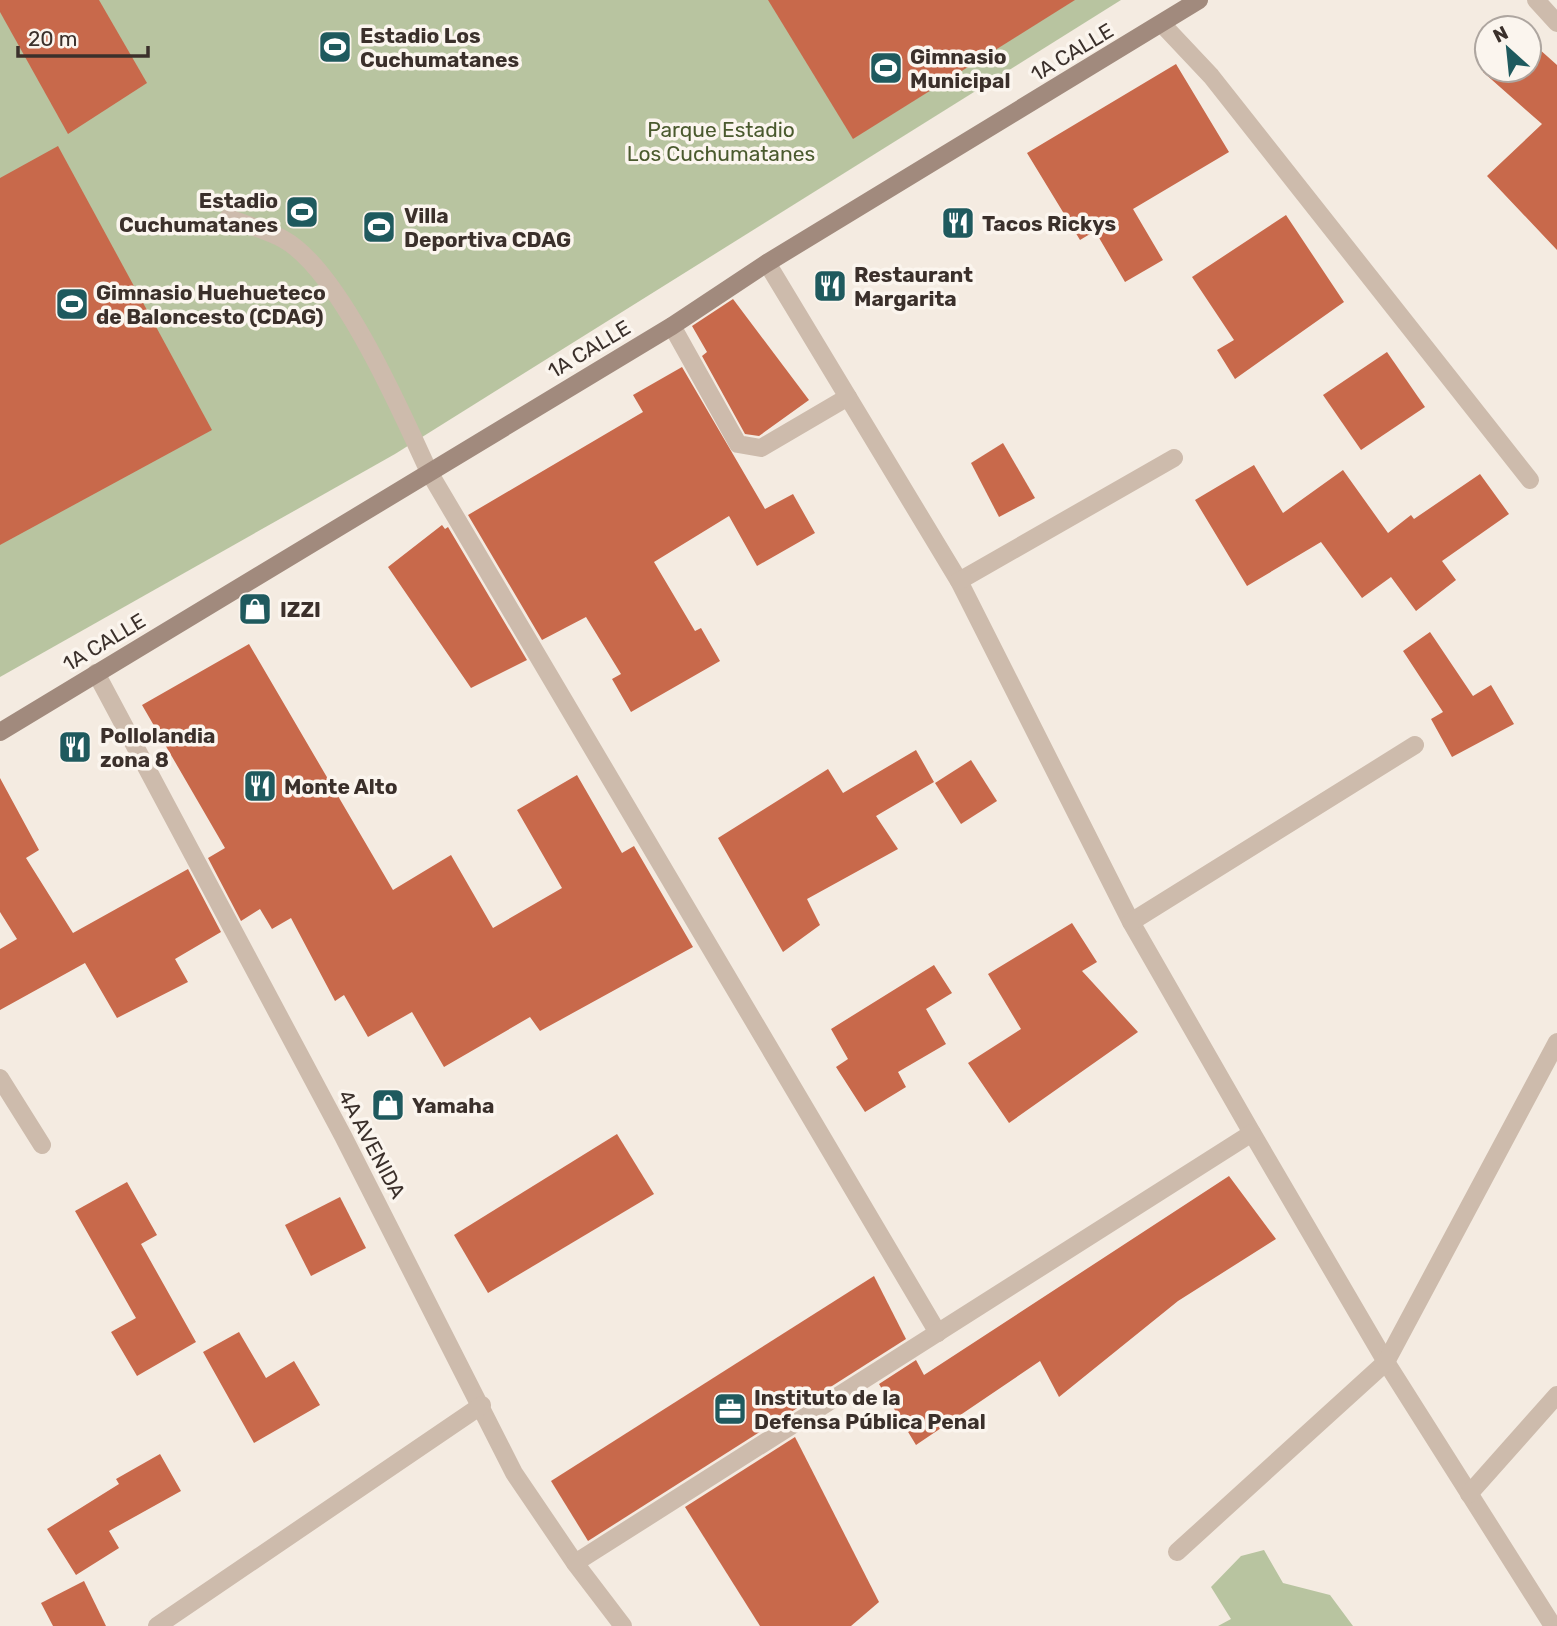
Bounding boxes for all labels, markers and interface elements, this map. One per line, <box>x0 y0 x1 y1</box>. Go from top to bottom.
scale bar <box>18 14 147 58</box>
north arrow <box>1473 14 1543 84</box>
street label: 1A CALLE <box>1026 18 1118 86</box>
text: N <box>1489 21 1512 48</box>
place label: Estadio Los Cuchumatanes <box>360 23 519 72</box>
text: 20 m <box>28 26 77 51</box>
sports icon: Estadio Los Cuchumatanes <box>316 28 354 66</box>
place label: Gimnasio Municipal <box>910 44 1010 93</box>
sports icon: Gimnasio Municipal <box>867 49 905 87</box>
park label: Parque Estadio Los Cuchumatanes <box>627 117 815 166</box>
place label: Estadio Cuchumatanes <box>119 188 278 237</box>
sports icon: Estadio Cuchumatanes <box>283 193 321 231</box>
place label: Villa Deportiva CDAG <box>404 203 571 252</box>
restaurant icon: Tacos Rickys <box>939 204 977 242</box>
sports icon: Villa Deportiva CDAG <box>360 208 398 246</box>
place label: Tacos Rickys <box>982 211 1116 236</box>
place label: Restaurant Margarita <box>854 262 973 311</box>
restaurant icon: Restaurant Margarita <box>811 267 849 305</box>
place label: Gimnasio Huehueteco de Baloncesto (CDAG) <box>96 280 326 329</box>
sports icon: Gimnasio Huehueteco de Baloncesto (CDAG) <box>53 285 91 323</box>
street label: 1A CALLE <box>543 315 635 383</box>
shop icon: IZZI <box>236 590 274 628</box>
place label: IZZI <box>280 597 321 622</box>
street label: 1A CALLE <box>58 608 150 676</box>
place label: Pollolandia zona 8 <box>100 723 215 772</box>
restaurant icon: Pollolandia zona 8 <box>56 728 94 766</box>
restaurant icon: Monte Alto <box>241 767 279 805</box>
place label: Monte Alto <box>284 774 398 799</box>
street label: 4A AVENIDA <box>333 1085 411 1203</box>
shop icon: Yamaha <box>369 1086 407 1124</box>
place label: Yamaha <box>412 1093 494 1118</box>
place label: Instituto de la Defensa Pública Penal <box>754 1385 986 1434</box>
office icon: Instituto de la Defensa Pública Penal <box>711 1390 749 1428</box>

